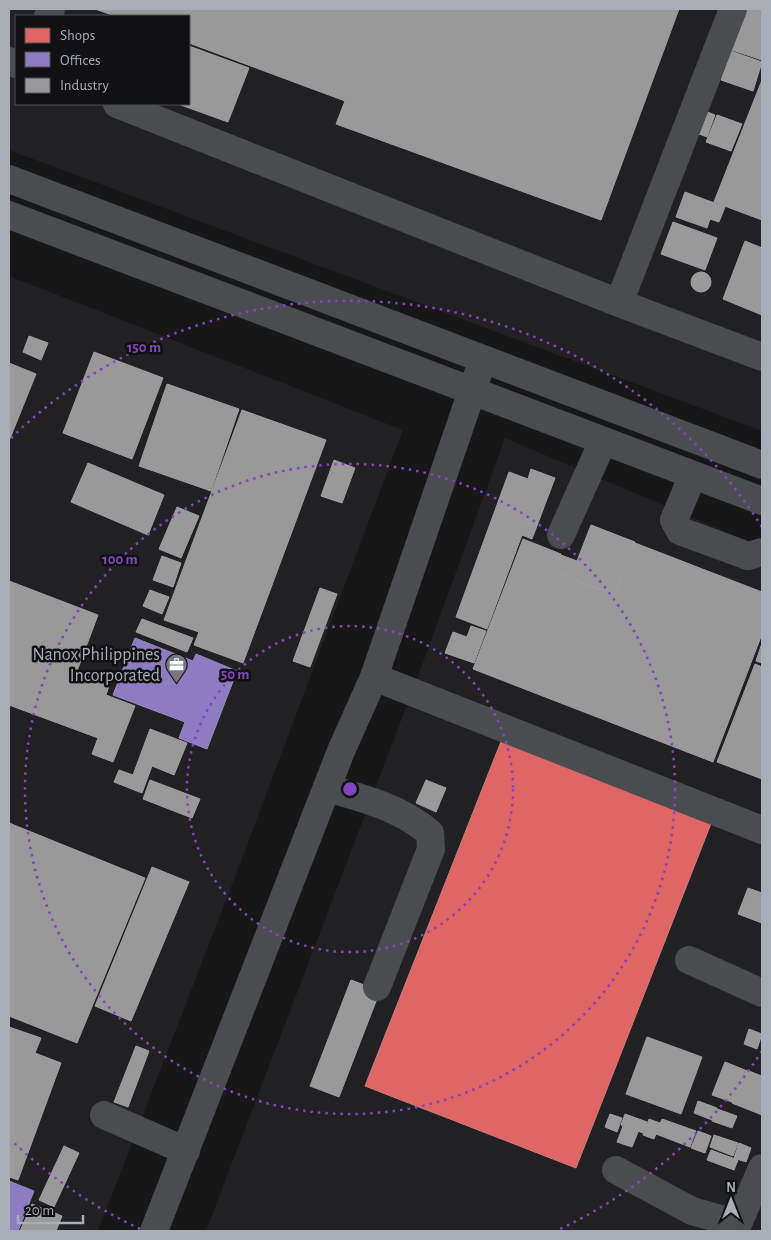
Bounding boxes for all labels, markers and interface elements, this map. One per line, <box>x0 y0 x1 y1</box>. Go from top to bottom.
legend <box>15 15 190 105</box>
text: Shops <box>60 28 95 43</box>
text: Offices <box>60 53 101 68</box>
text: Industry <box>60 78 109 93</box>
text: 150 m <box>127 340 161 355</box>
text: 100 m <box>102 552 138 567</box>
place label: Nanox Philippines Incorporated <box>32 646 160 685</box>
office icon: Nanox Philippines Incorporated <box>164 652 188 683</box>
text: 50 m <box>221 667 249 682</box>
centre of rings <box>341 780 359 798</box>
north arrow <box>706 1175 756 1225</box>
text: N <box>726 1181 736 1195</box>
scale bar <box>18 1192 82 1224</box>
text: 20 m <box>25 1203 54 1218</box>

